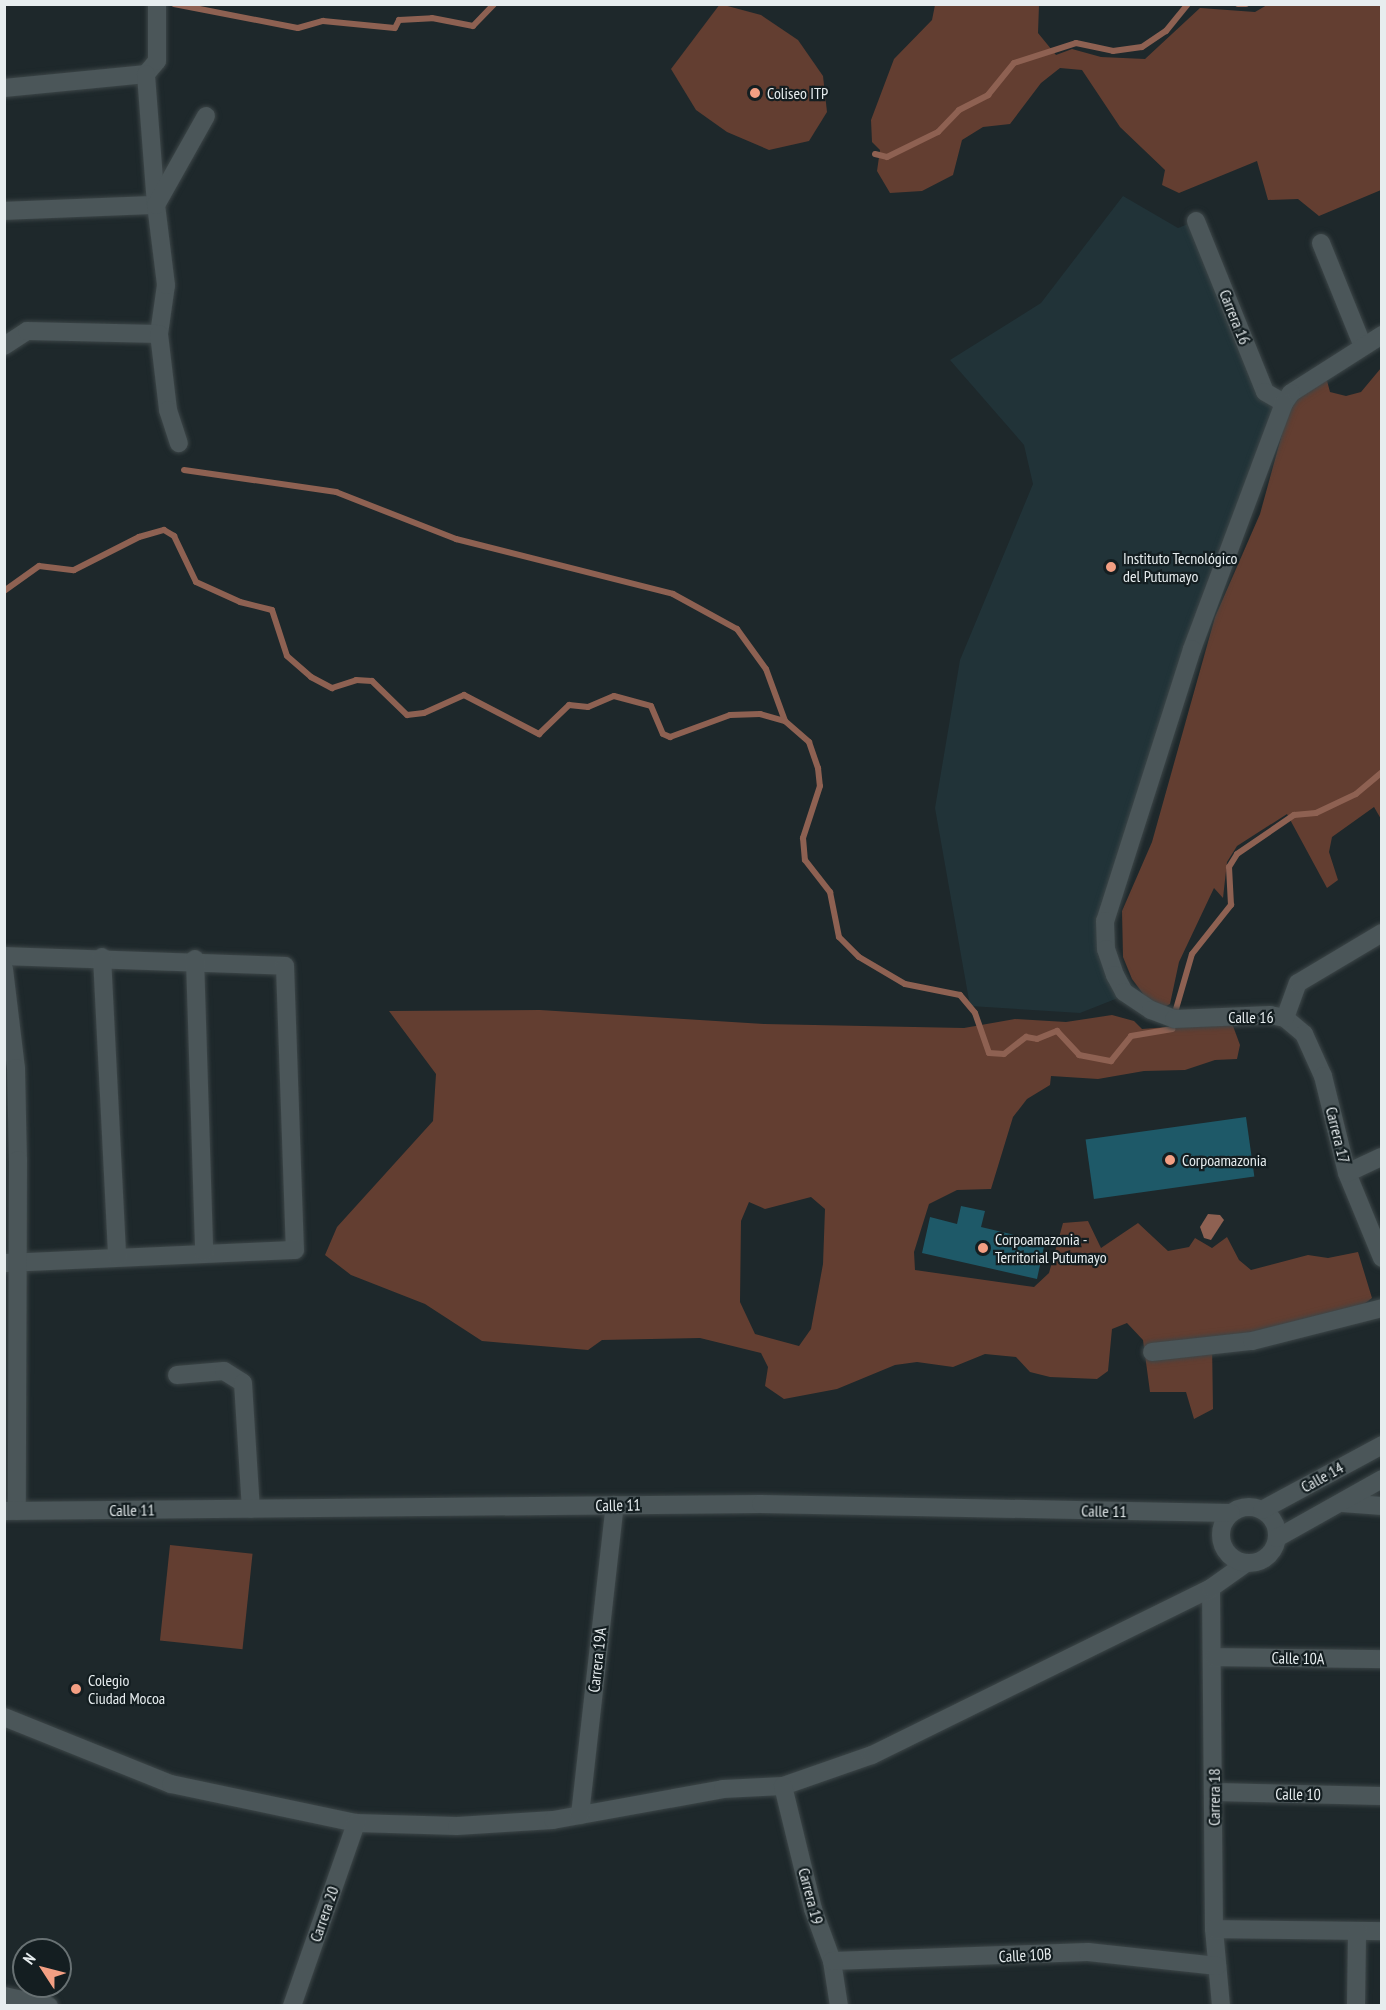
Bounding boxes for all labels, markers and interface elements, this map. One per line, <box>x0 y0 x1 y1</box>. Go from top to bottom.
place label: Coliseo ITP <box>767 83 828 103</box>
marker: Coliseo ITP <box>748 86 762 100</box>
street label: Carrera 16 <box>1215 287 1255 347</box>
place label: Instituto Tecnológico del Putumayo <box>1123 548 1238 586</box>
marker: Instituto Tecnológico del Putumayo <box>1104 560 1118 574</box>
street label: Calle 16 <box>1228 1007 1274 1027</box>
street label: Carrera 17 <box>1322 1105 1354 1165</box>
place label: Corpoamazonia <box>1182 1150 1267 1170</box>
marker: Corpoamazonia <box>1163 1153 1177 1167</box>
place label: Corpoamazonia - Territorial Putumayo <box>995 1229 1107 1267</box>
marker: Corpoamazonia - Territorial Putumayo <box>976 1241 990 1255</box>
street label: Calle 14 <box>1298 1458 1346 1496</box>
street label: Calle 11 <box>595 1495 641 1515</box>
street label: Calle 11 <box>109 1500 155 1520</box>
street label: Calle 11 <box>1081 1501 1127 1521</box>
street label: Carrera 19A <box>584 1627 610 1693</box>
street label: Calle 10A <box>1271 1648 1325 1668</box>
place label: Colegio Ciudad Mocoa <box>88 1670 165 1708</box>
marker: Colegio Ciudad Mocoa <box>69 1682 83 1696</box>
street label: Carrera 18 <box>1204 1768 1224 1826</box>
street label: Calle 10 <box>1275 1784 1321 1804</box>
street label: Carrera 19 <box>794 1866 828 1926</box>
street label: Carrera 20 <box>306 1884 342 1944</box>
north arrow <box>12 1938 72 1998</box>
street label: Calle 10B <box>998 1944 1052 1966</box>
text: N <box>18 1949 40 1968</box>

